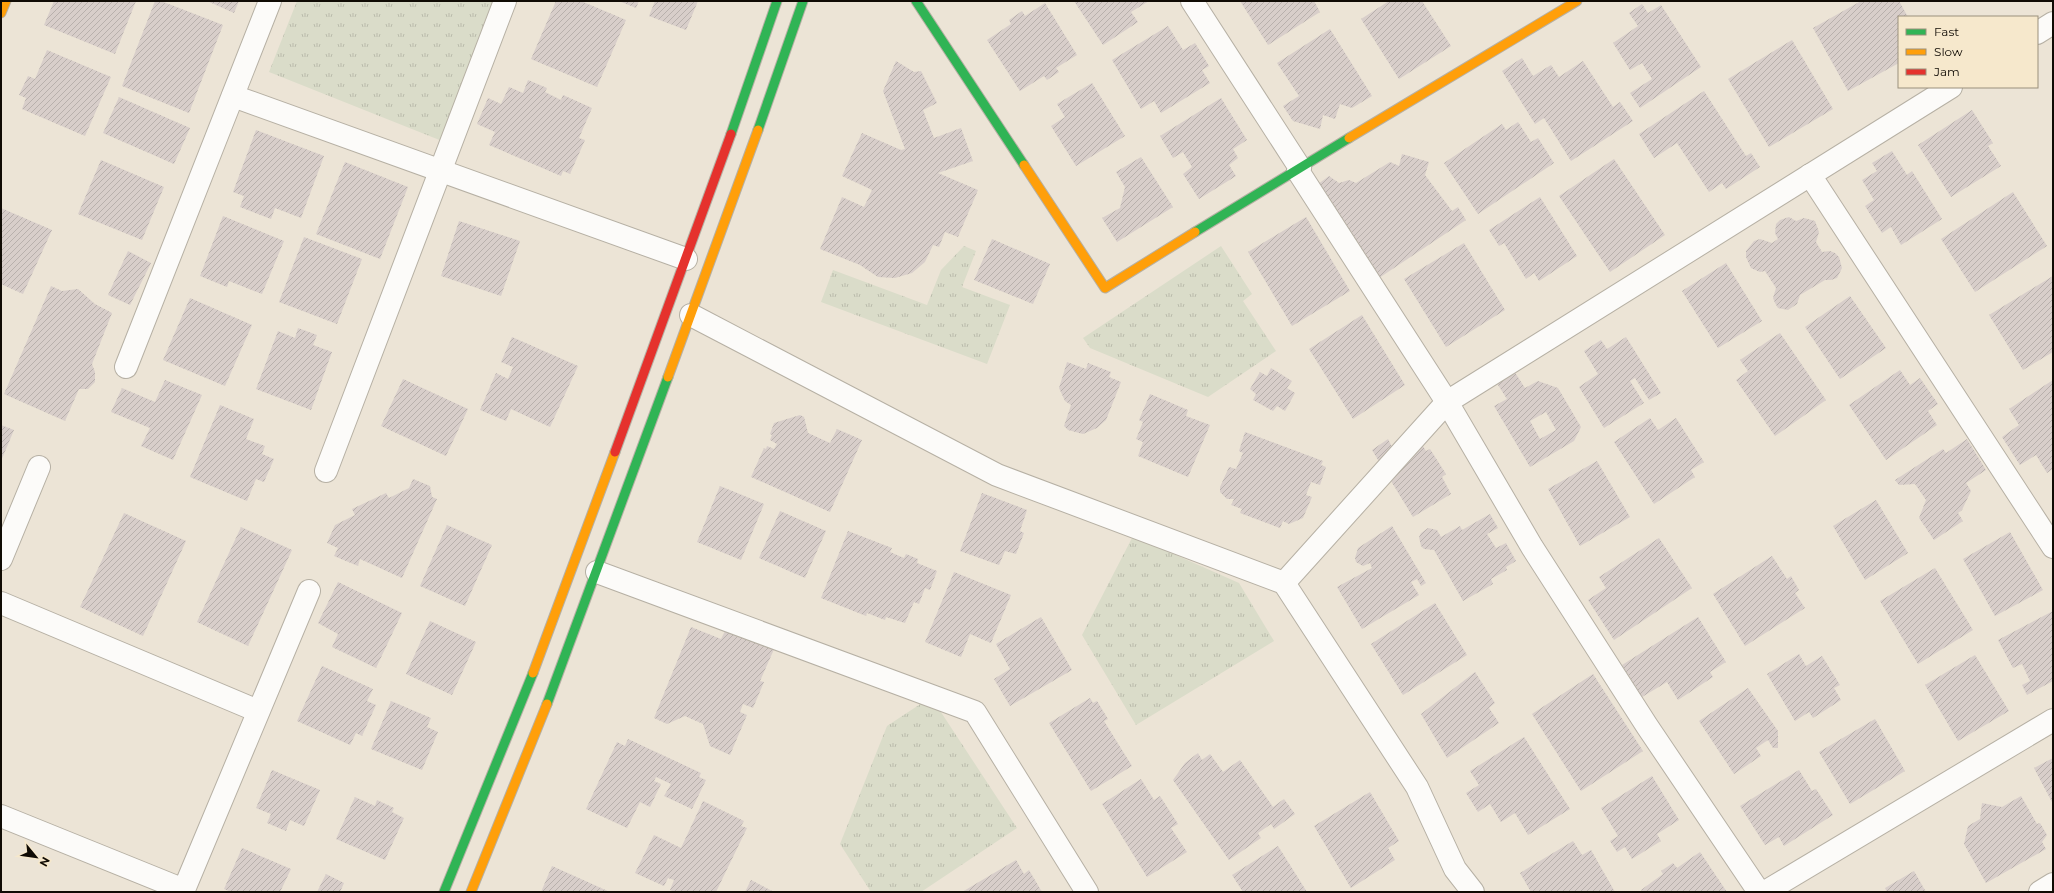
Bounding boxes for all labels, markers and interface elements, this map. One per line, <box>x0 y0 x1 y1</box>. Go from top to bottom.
legend <box>1898 16 2038 88</box>
text: Fast <box>1934 24 1959 39</box>
text: Slow <box>1934 44 1963 59</box>
text: Jam <box>1933 64 1960 79</box>
north arrow <box>16 837 56 877</box>
text: N <box>36 855 53 869</box>

